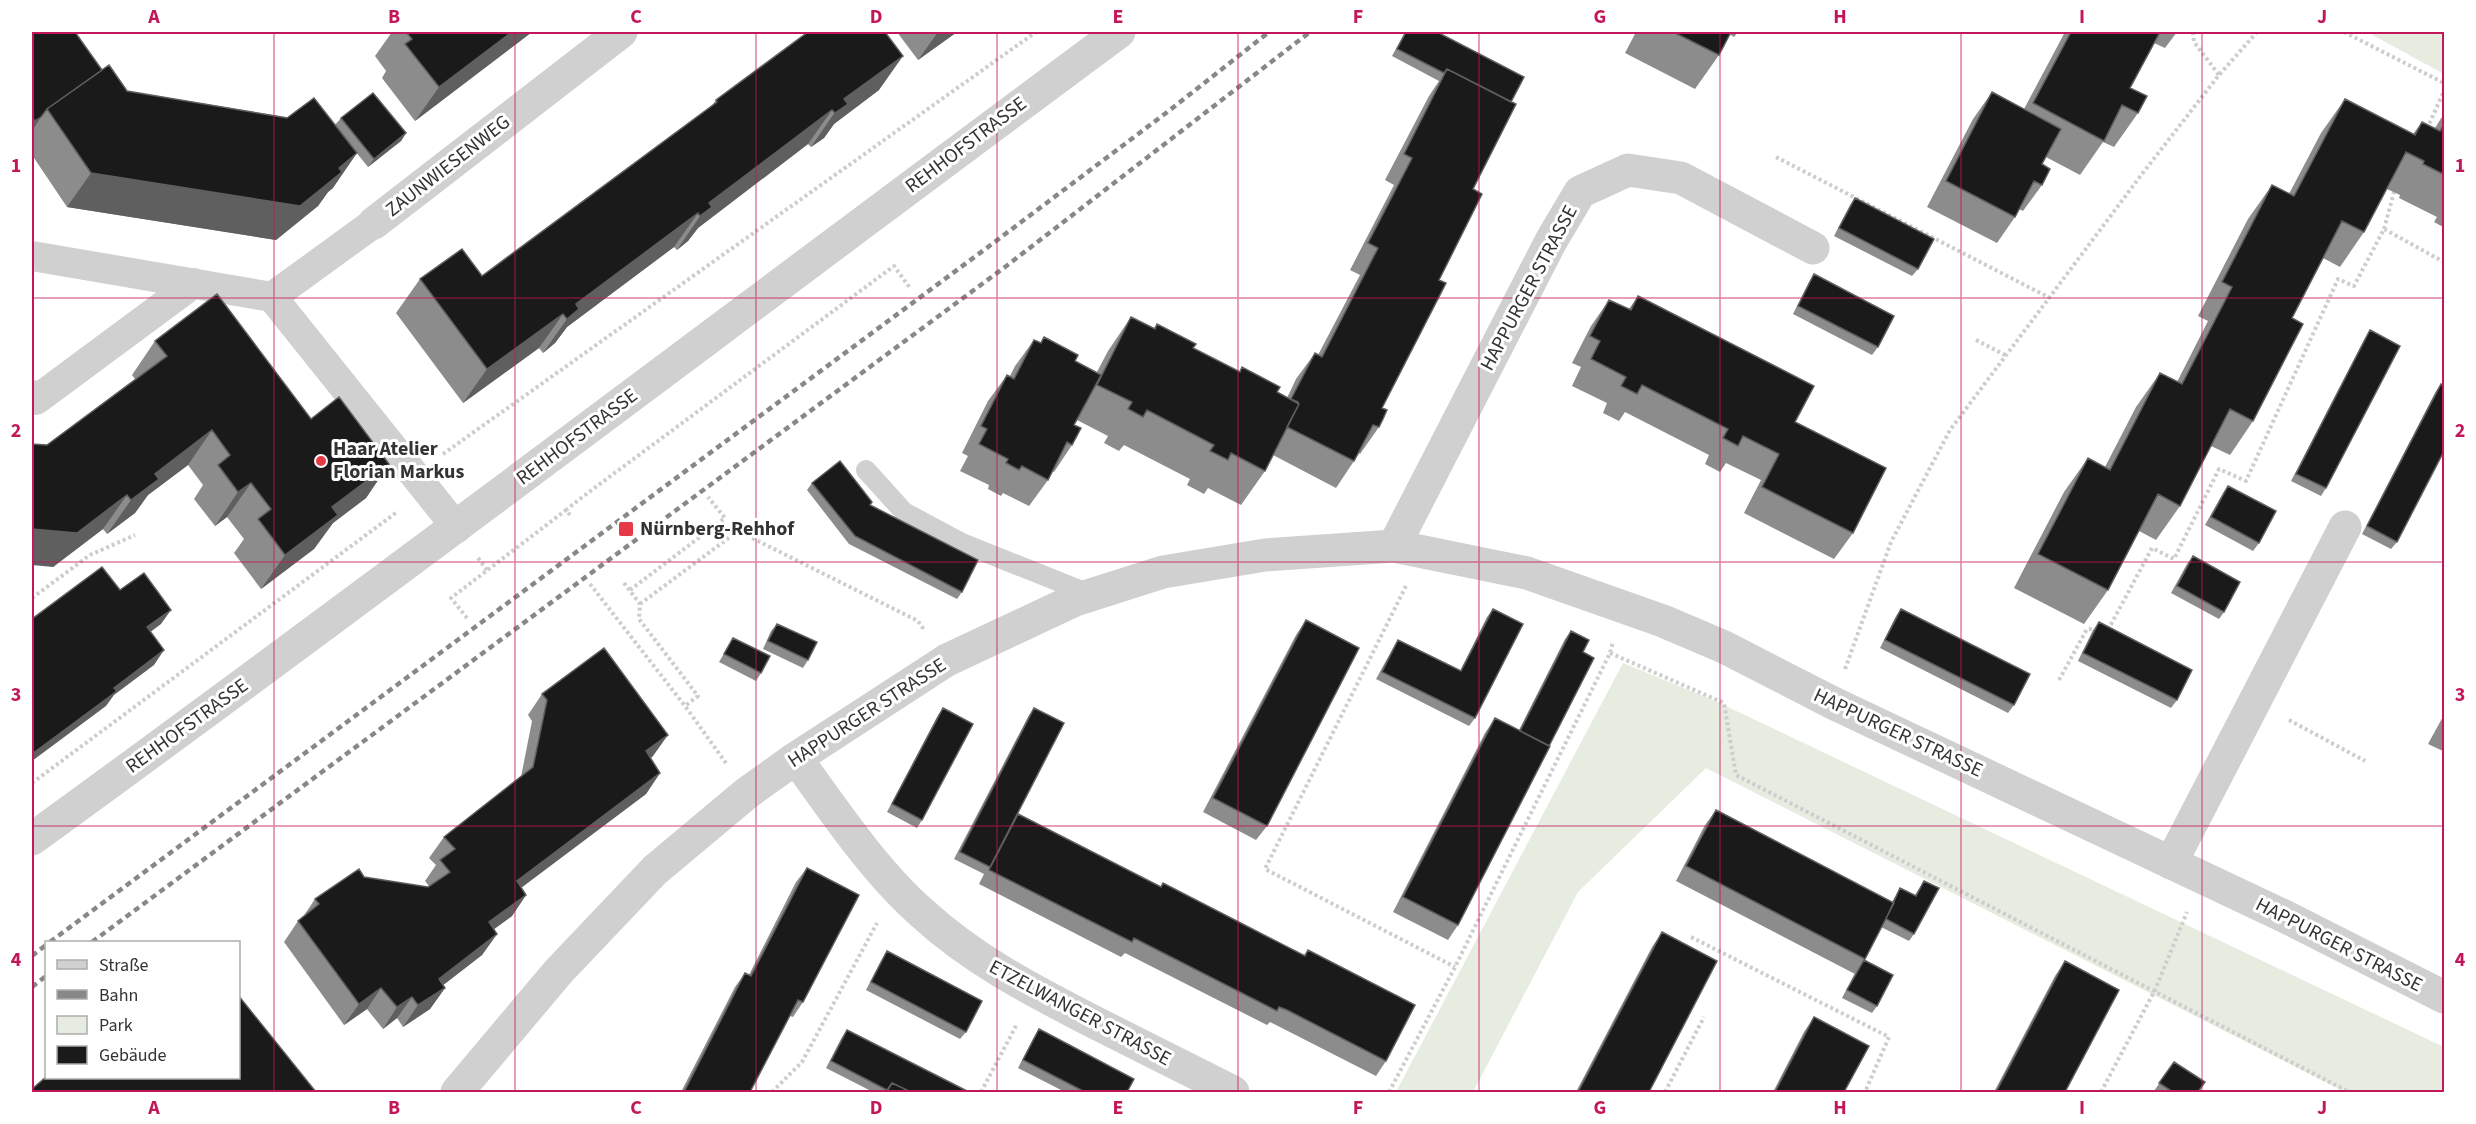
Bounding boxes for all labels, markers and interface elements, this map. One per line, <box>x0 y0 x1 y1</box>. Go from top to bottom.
text: A <box>147 3 160 31</box>
text: B <box>388 3 400 31</box>
text: C <box>630 3 642 31</box>
text: D <box>870 3 882 31</box>
text: E <box>1113 3 1123 31</box>
text: F <box>1353 3 1363 31</box>
text: G <box>1594 3 1606 31</box>
text: H <box>1833 3 1847 31</box>
text: I <box>2079 3 2085 31</box>
text: J <box>2317 3 2327 31</box>
street label: REHHOFSTRASSE <box>899 90 1033 200</box>
street label: ZAUNWIESENWEG <box>380 108 516 224</box>
text: 1 <box>11 152 21 180</box>
text: 1 <box>2455 152 2465 180</box>
street label: HAPPURGER STRASSE <box>1473 200 1585 376</box>
street label: REHHOFSTRASSE <box>510 382 644 492</box>
text: 2 <box>11 417 21 445</box>
text: 2 <box>2455 417 2465 445</box>
place label: Haar Atelier Florian Markus <box>333 435 464 486</box>
marker: Haar Atelier Florian Markus <box>314 454 328 468</box>
place label: Nürnberg-Rehhof <box>640 515 795 543</box>
marker: Nürnberg-Rehhof <box>617 520 635 538</box>
street label: HAPPURGER STRASSE <box>782 651 952 775</box>
street label: REHHOFSTRASSE <box>120 672 254 780</box>
text: 3 <box>11 681 21 709</box>
street label: HAPPURGER STRASSE <box>1809 681 1987 785</box>
text: 3 <box>2455 681 2465 709</box>
street label: HAPPURGER STRASSE <box>2251 891 2427 999</box>
legend <box>45 941 240 1079</box>
text: 4 <box>11 946 22 974</box>
text: 4 <box>2455 946 2466 974</box>
text: Straße <box>99 953 149 978</box>
street label: ETZELWANGER STRASSE <box>984 953 1176 1073</box>
text: Bahn <box>99 983 138 1008</box>
text: Park <box>99 1013 133 1038</box>
text: Gebäude <box>99 1043 167 1068</box>
text: A <box>147 1094 160 1122</box>
text: B <box>388 1094 400 1122</box>
text: C <box>630 1094 642 1122</box>
text: D <box>870 1094 882 1122</box>
text: E <box>1113 1094 1123 1122</box>
text: F <box>1353 1094 1363 1122</box>
text: G <box>1594 1094 1606 1122</box>
text: H <box>1833 1094 1847 1122</box>
text: I <box>2079 1094 2085 1122</box>
text: J <box>2317 1094 2327 1122</box>

